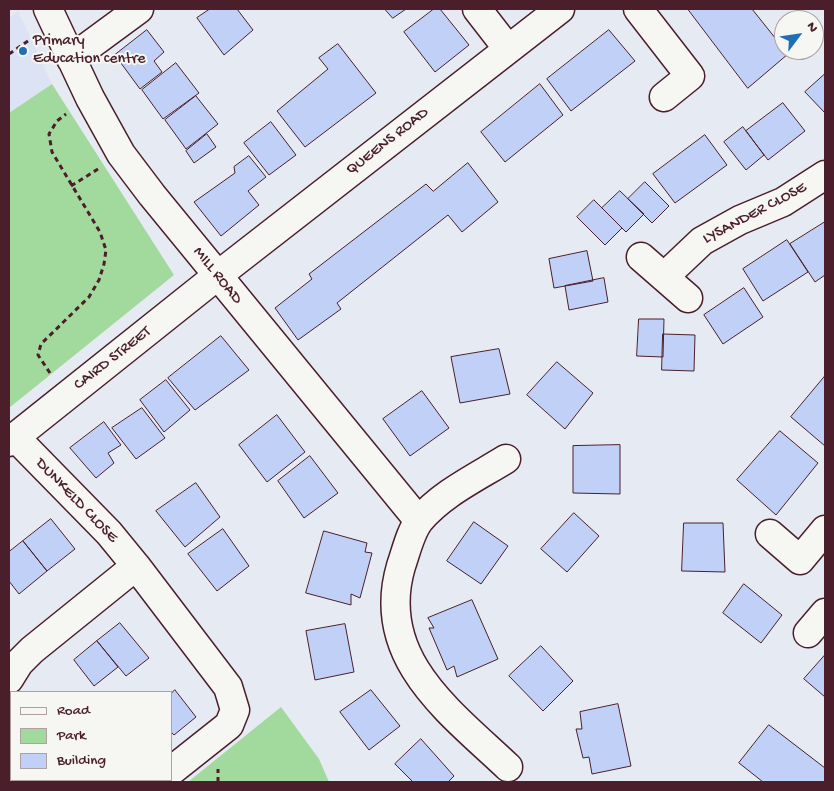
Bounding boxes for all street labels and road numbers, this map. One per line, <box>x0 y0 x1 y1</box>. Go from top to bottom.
street label: QUEENS ROAD <box>343 104 433 180</box>
street label: LYSANDER CLOSE <box>700 179 810 249</box>
street label: MILL ROAD <box>188 243 246 309</box>
street label: CAIRD STREET <box>71 323 155 395</box>
street label: DUNKELD CLOSE <box>31 455 121 547</box>

